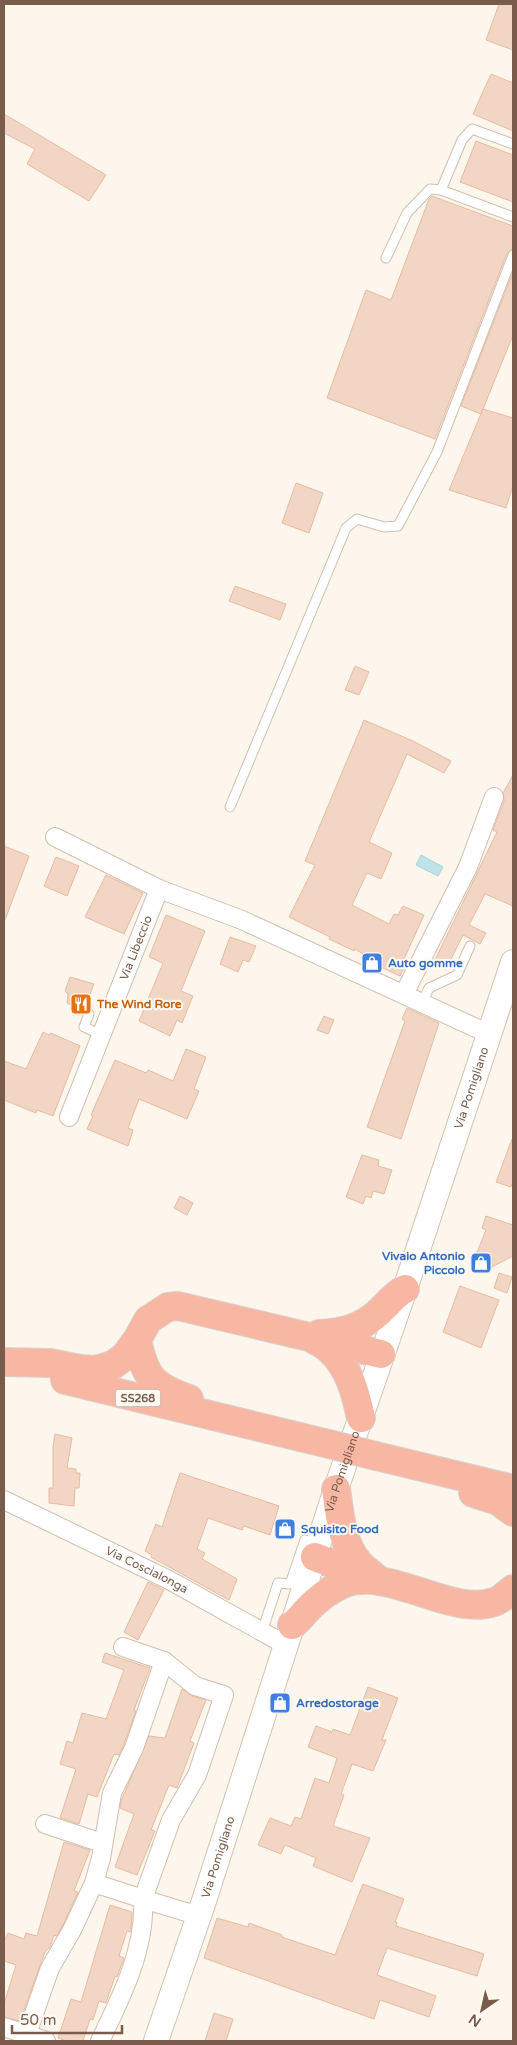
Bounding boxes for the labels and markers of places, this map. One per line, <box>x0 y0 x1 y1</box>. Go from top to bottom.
shop icon: Auto gomme <box>360 951 384 975</box>
place label: Auto gomme <box>388 956 463 971</box>
restaurant icon: The Wind Rore <box>69 992 93 1016</box>
place label: The Wind Rore <box>96 997 182 1011</box>
place label: Vivaio Antonio Piccolo <box>382 1249 465 1277</box>
shop icon: Vivaio Antonio Piccolo <box>469 1251 493 1275</box>
shop icon: Squisito Food <box>273 1517 297 1541</box>
place label: Squisito Food <box>301 1522 379 1537</box>
shop icon: Arredostorage <box>268 1691 292 1715</box>
place label: Arredostorage <box>296 1696 379 1711</box>

